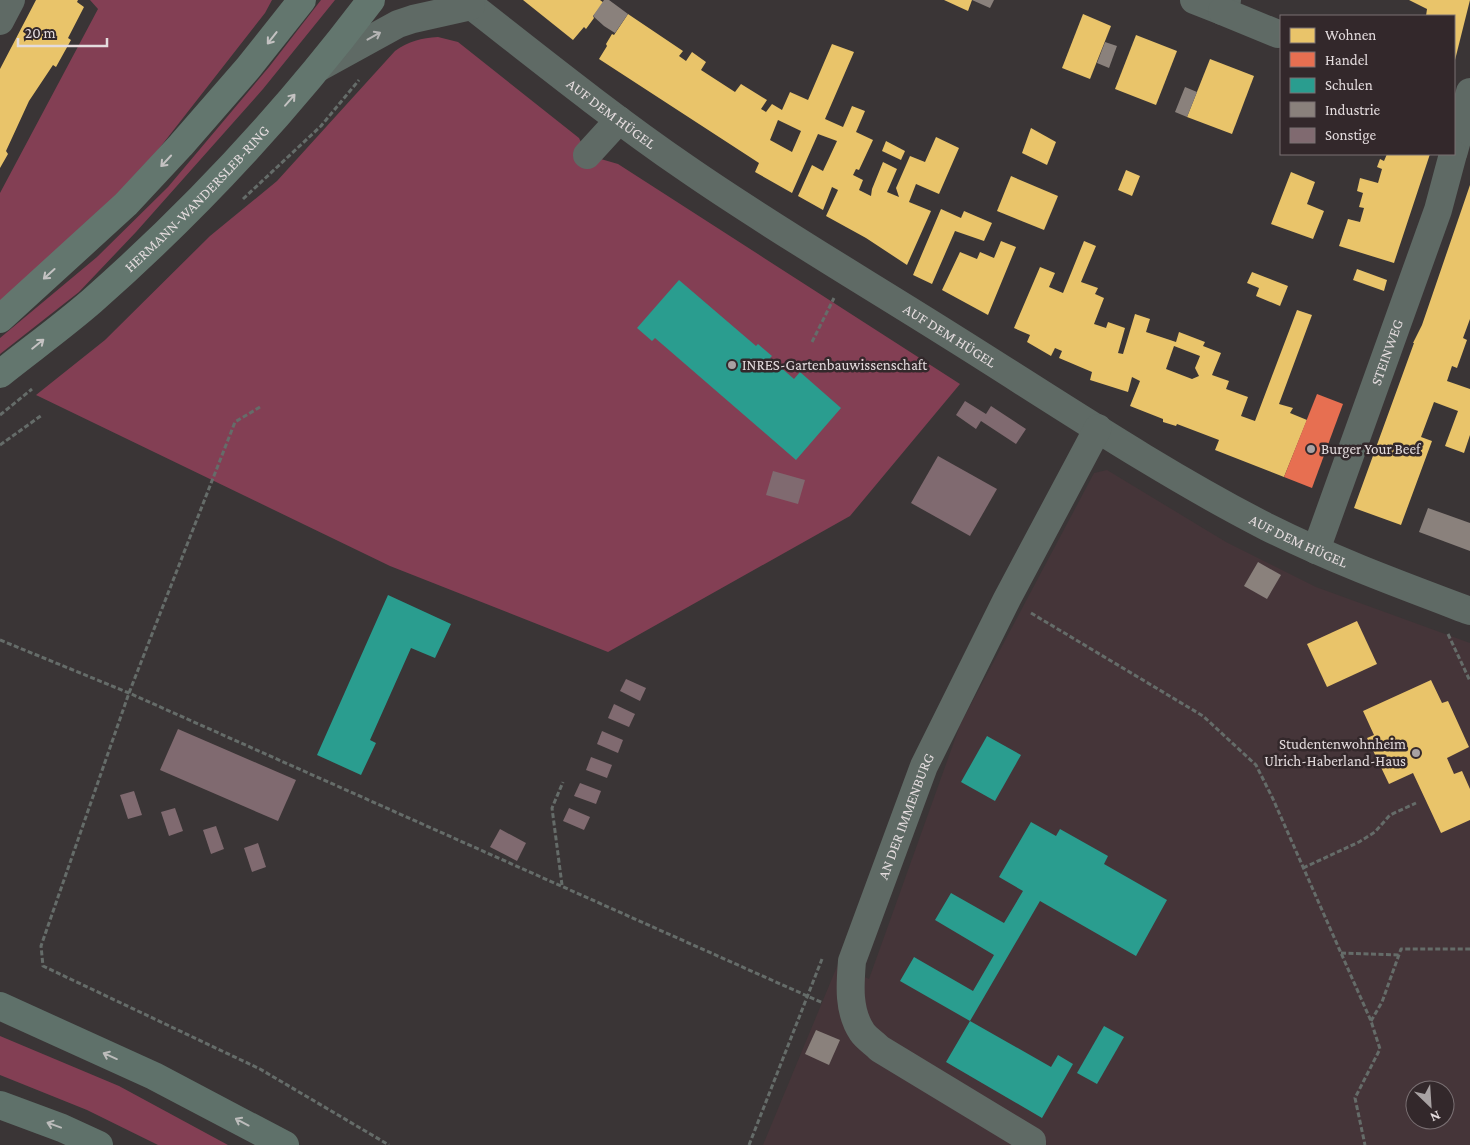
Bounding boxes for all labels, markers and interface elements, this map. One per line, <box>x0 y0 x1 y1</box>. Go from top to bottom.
scale bar <box>18 15 106 47</box>
legend <box>1280 15 1455 155</box>
text: 20 m <box>25 25 56 41</box>
text: Wohnen <box>1325 27 1376 43</box>
one-way arrow <box>266 31 277 44</box>
one-way arrow <box>367 31 382 41</box>
text: Handel <box>1325 52 1368 68</box>
street label: AUF DEM HÜGEL <box>564 75 659 152</box>
text: Schulen <box>1325 77 1373 93</box>
one-way arrow <box>284 93 295 106</box>
text: Industrie <box>1325 102 1381 118</box>
street label: HERMANN-WANDERSLEB-RING <box>122 122 272 275</box>
text: Sonstige <box>1325 127 1376 144</box>
one-way arrow <box>160 155 172 168</box>
one-way arrow <box>43 269 56 280</box>
street label: AUF DEM HÜGEL <box>901 301 1000 371</box>
street label: STEINWEG <box>1368 317 1406 388</box>
one-way arrow <box>31 338 44 349</box>
place label: INRES-Gartenbauwissenschaft <box>742 357 928 373</box>
marker: INRES-Gartenbauwissenschaft <box>726 359 738 371</box>
place label: Burger Your Beef <box>1321 441 1422 458</box>
marker: Burger Your Beef <box>1305 443 1317 455</box>
street label: AUF DEM HÜGEL <box>1247 511 1350 571</box>
place label: Studentenwohnheim Ulrich-Haberland-Haus <box>1264 736 1406 769</box>
marker: Studentenwohnheim Ulrich-Haberland-Haus <box>1410 747 1422 759</box>
street label: AN DER IMMENBURG <box>875 751 937 882</box>
one-way arrow <box>103 1050 118 1060</box>
north arrow <box>1405 1080 1455 1130</box>
text: N <box>1427 1108 1443 1126</box>
one-way arrow <box>235 1117 250 1126</box>
one-way arrow <box>47 1120 62 1129</box>

